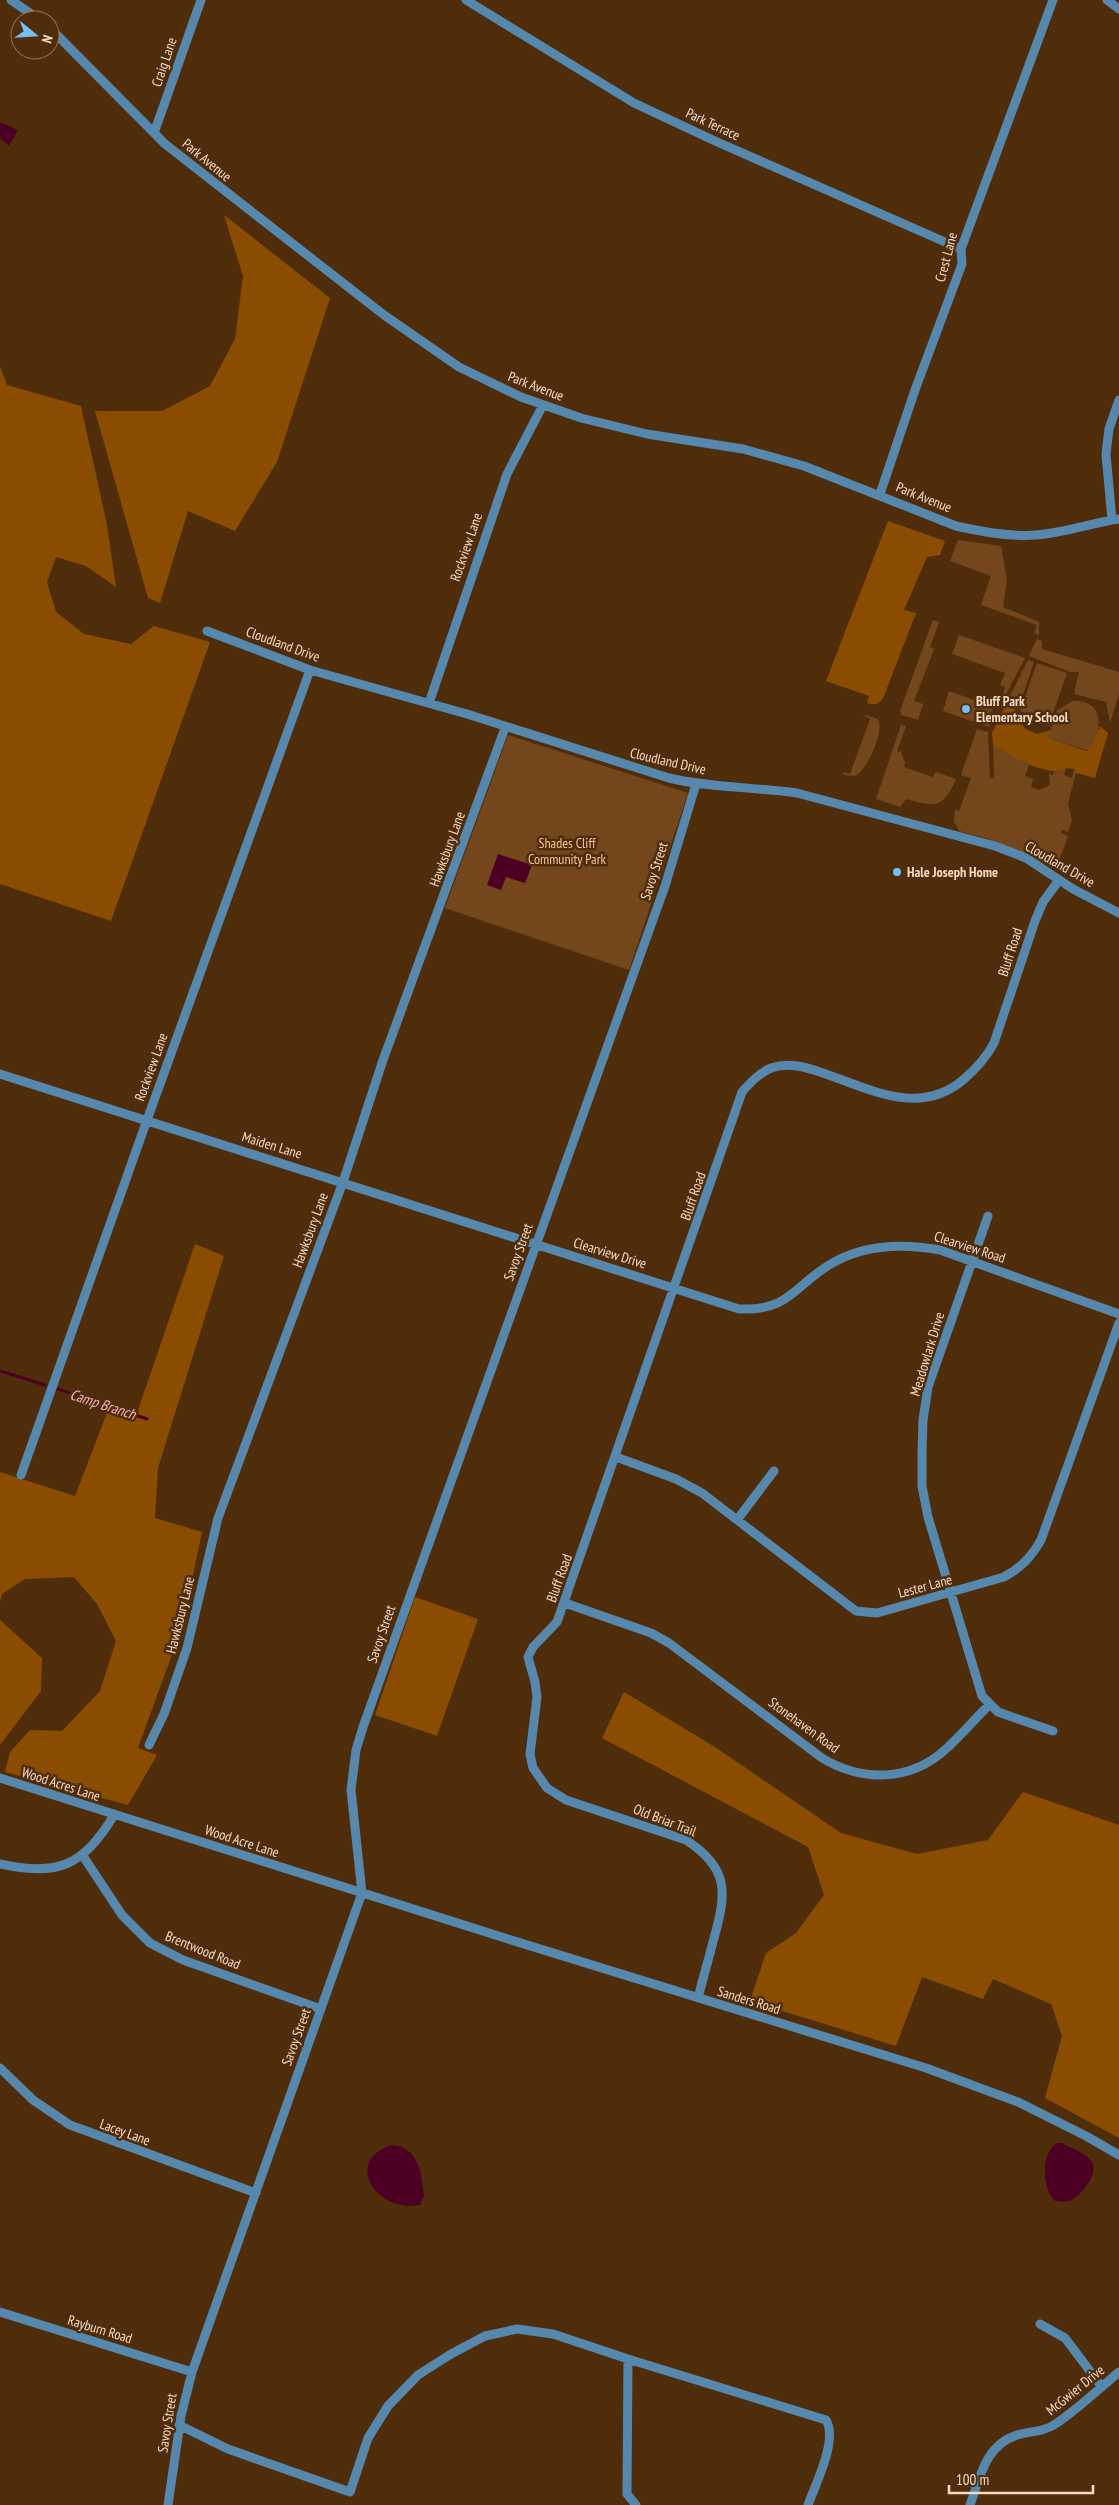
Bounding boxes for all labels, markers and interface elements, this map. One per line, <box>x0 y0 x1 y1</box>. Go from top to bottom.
north arrow <box>10 10 60 60</box>
text: N <box>38 33 57 45</box>
street label: Craig Lane <box>147 35 181 89</box>
street label: Park Terrace <box>683 104 743 144</box>
street label: Park Avenue <box>179 135 236 186</box>
street label: Crest Lane <box>931 230 961 284</box>
street label: Park Avenue <box>505 367 567 405</box>
street label: Park Avenue <box>894 478 955 516</box>
street label: Rockview Lane <box>446 510 486 583</box>
street label: Cloudland Drive <box>244 622 323 666</box>
place label: Bluff Park Elementary School <box>976 692 1069 726</box>
marker: Bluff Park Elementary School <box>960 703 972 715</box>
street label: Cloudland Drive <box>628 744 708 779</box>
street label: Hawksbury Lane <box>425 809 469 889</box>
park label: Shades Cliff Community Park <box>528 834 607 868</box>
street label: Cloudland Drive <box>1022 837 1098 891</box>
street label: Savoy Street <box>636 840 672 902</box>
place label: Hale Joseph Home <box>907 863 998 881</box>
marker: Hale Joseph Home <box>891 866 903 878</box>
street label: Bluff Road <box>994 925 1026 979</box>
street label: Rockview Lane <box>130 1030 172 1103</box>
street label: Maiden Lane <box>240 1127 304 1163</box>
street label: Bluff Road <box>676 1169 710 1223</box>
street label: Hawksbury Lane <box>288 1190 332 1270</box>
street label: Savoy Street <box>499 1221 537 1283</box>
street label: Clearview Road <box>932 1227 1008 1267</box>
street label: Clearview Drive <box>571 1233 649 1273</box>
street label: Meadowlark Drive <box>906 1310 948 1398</box>
water label: Camp Branch <box>68 1384 140 1424</box>
street label: Bluff Road <box>542 1551 576 1605</box>
street label: Lester Lane <box>896 1570 954 1602</box>
street label: Hawksbury Lane <box>162 1575 198 1655</box>
street label: Savoy Street <box>363 1603 399 1665</box>
street label: Stonehaven Road <box>765 1693 843 1757</box>
street label: Wood Acres Lane <box>19 1763 103 1805</box>
street label: Old Briar Trail <box>631 1800 700 1841</box>
street label: Wood Acre Lane <box>203 1821 282 1861</box>
street label: Brentwood Road <box>163 1927 243 1973</box>
street label: Sanders Road <box>715 1982 783 2018</box>
street label: Savoy Street <box>277 2006 315 2068</box>
street label: Lacey Lane <box>97 2115 153 2150</box>
street label: Rayburn Road <box>66 2311 134 2347</box>
street label: McGwier Drive <box>1042 2361 1108 2419</box>
street label: Savoy Street <box>153 2392 181 2454</box>
scale bar <box>949 2462 1093 2494</box>
text: 100 m <box>956 2470 989 2489</box>

